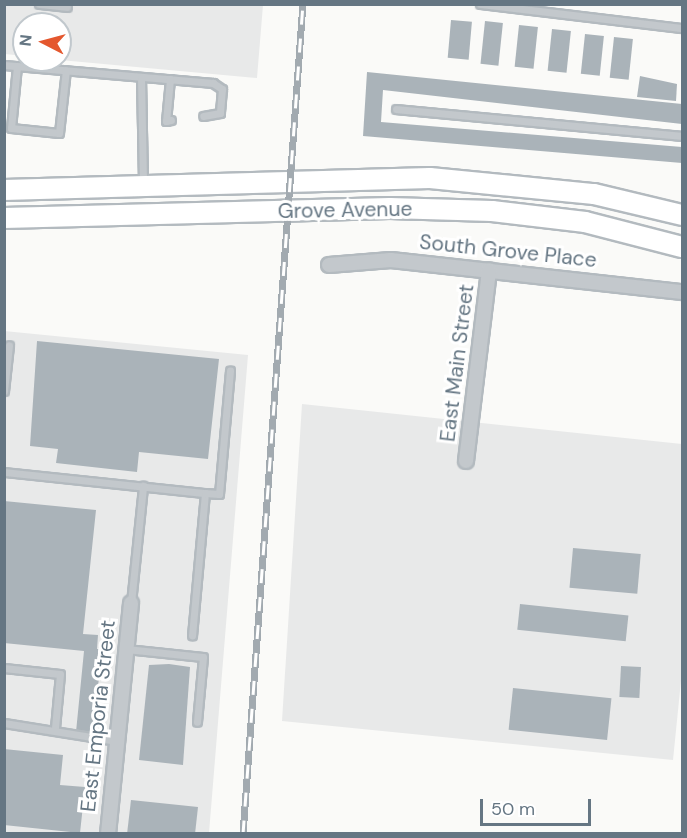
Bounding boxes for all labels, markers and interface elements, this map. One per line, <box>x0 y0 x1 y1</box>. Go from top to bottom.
north arrow <box>12 12 72 72</box>
text: N <box>15 33 37 47</box>
street label: Grove Avenue <box>277 196 413 224</box>
street label: South Grove Place <box>418 229 598 273</box>
street label: East Main Street <box>435 283 479 443</box>
street label: East Emporia Street <box>75 619 121 813</box>
scale bar <box>483 787 594 825</box>
text: 50 m <box>491 797 535 821</box>

